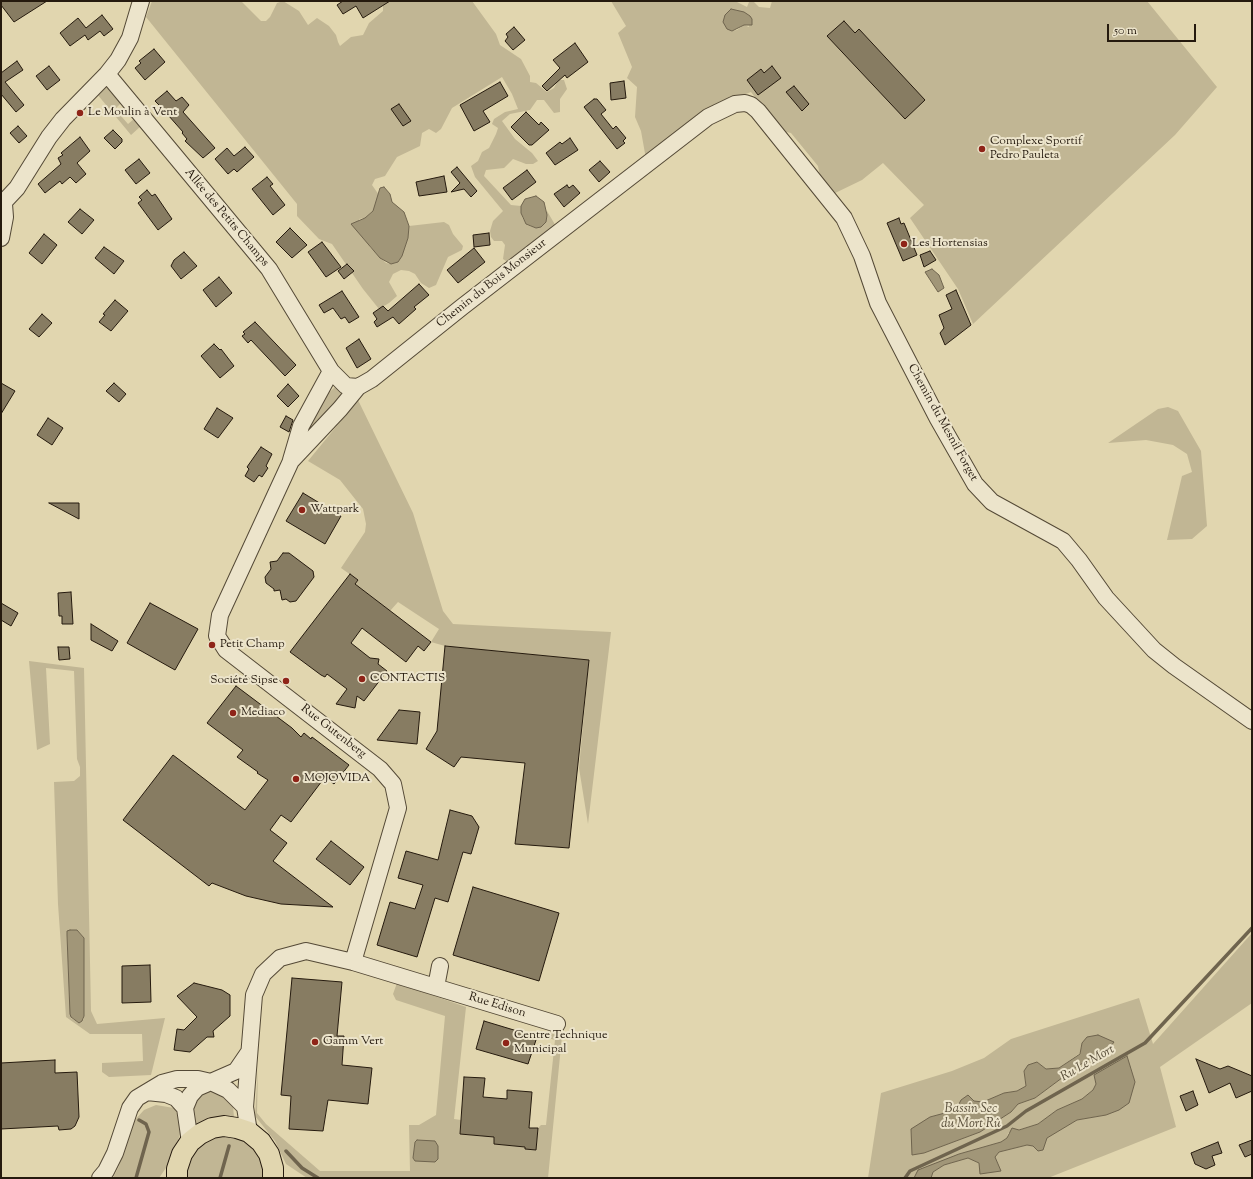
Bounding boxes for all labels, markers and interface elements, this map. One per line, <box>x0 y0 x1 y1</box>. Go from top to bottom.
scale bar <box>1109 16 1198 42</box>
text: 50 m <box>1114 22 1137 40</box>
place label: Le Moulin à Vent <box>88 106 177 120</box>
marker: Le Moulin à Vent <box>75 108 85 118</box>
place label: Complexe Sportif Pedro Pauleta <box>990 135 1082 163</box>
marker: Complexe Sportif Pedro Pauleta <box>977 144 987 154</box>
street label: Allée des Petits Champs <box>181 166 271 270</box>
street label: Chemin du Bois Monsieur <box>434 237 550 331</box>
place label: Les Hortensias <box>912 237 988 251</box>
marker: Les Hortensias <box>899 239 909 249</box>
street label: Chemin du Mesnil Forget <box>904 362 980 484</box>
place label: Wattpark <box>310 503 359 517</box>
marker: Wattpark <box>297 505 307 515</box>
place label: Petit Champ <box>220 638 285 652</box>
marker: Petit Champ <box>207 640 217 650</box>
place label: CONTACTIS <box>370 672 445 686</box>
place label: Société Sipse <box>210 674 278 688</box>
marker: CONTACTIS <box>357 674 367 684</box>
marker: Société Sipse <box>281 676 291 686</box>
street label: Rue Gutenberg <box>297 702 369 762</box>
place label: Mediaco <box>241 706 285 720</box>
marker: Mediaco <box>228 708 238 718</box>
place label: MOJOVIDA <box>304 772 370 786</box>
marker: MOJOVIDA <box>291 774 301 784</box>
street label: Rue Edison <box>467 990 527 1022</box>
place label: Centre Technique Municipal <box>514 1029 608 1057</box>
place label: Gamm Vert <box>323 1035 383 1049</box>
marker: Gamm Vert <box>310 1037 320 1047</box>
marker: Centre Technique Municipal <box>501 1038 511 1048</box>
water label: Ru Le Mort <box>1058 1042 1118 1086</box>
water label: Bassin Sec du Mort Rû <box>941 1102 1001 1133</box>

